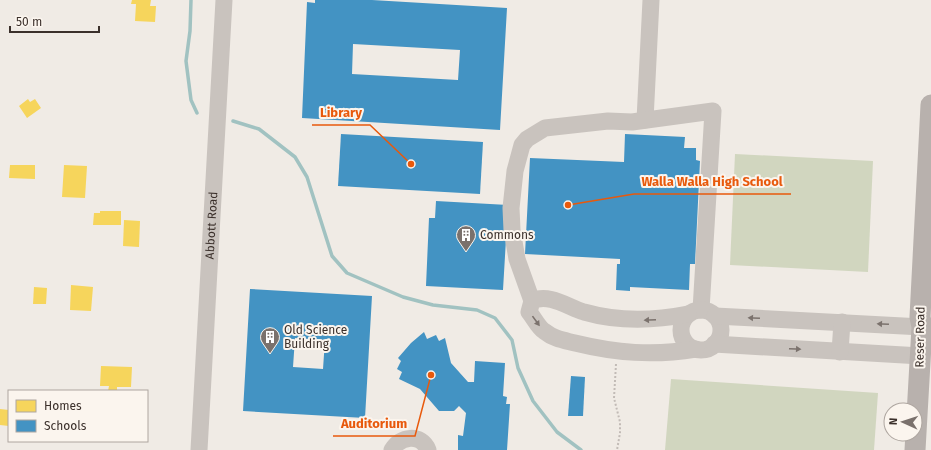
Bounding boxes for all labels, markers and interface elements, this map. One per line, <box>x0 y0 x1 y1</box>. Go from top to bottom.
scale bar <box>10 8 99 34</box>
text: 50 m <box>16 15 42 29</box>
callout: Library <box>312 100 370 125</box>
text: Library <box>320 105 362 120</box>
callout: Walla Walla High School <box>634 169 791 194</box>
text: Walla Walla High School <box>641 174 783 189</box>
street label: Abbott Road <box>203 191 220 260</box>
building icon: Commons <box>455 224 477 252</box>
place label: Commons <box>480 228 534 242</box>
street label: Reser Road <box>912 306 928 368</box>
one-way arrow <box>748 314 760 321</box>
one-way arrow <box>531 315 540 326</box>
one-way arrow <box>644 316 656 323</box>
one-way arrow <box>877 321 889 328</box>
place label: Old Science Building <box>284 323 347 351</box>
building icon: Old Science Building <box>259 326 281 354</box>
one-way arrow <box>789 346 802 352</box>
legend <box>8 390 148 442</box>
text: Homes <box>44 399 82 413</box>
north arrow <box>883 402 923 442</box>
callout: Auditorium <box>333 411 415 436</box>
text: Auditorium <box>340 416 407 431</box>
text: N <box>887 418 900 425</box>
text: Schools <box>44 419 87 433</box>

